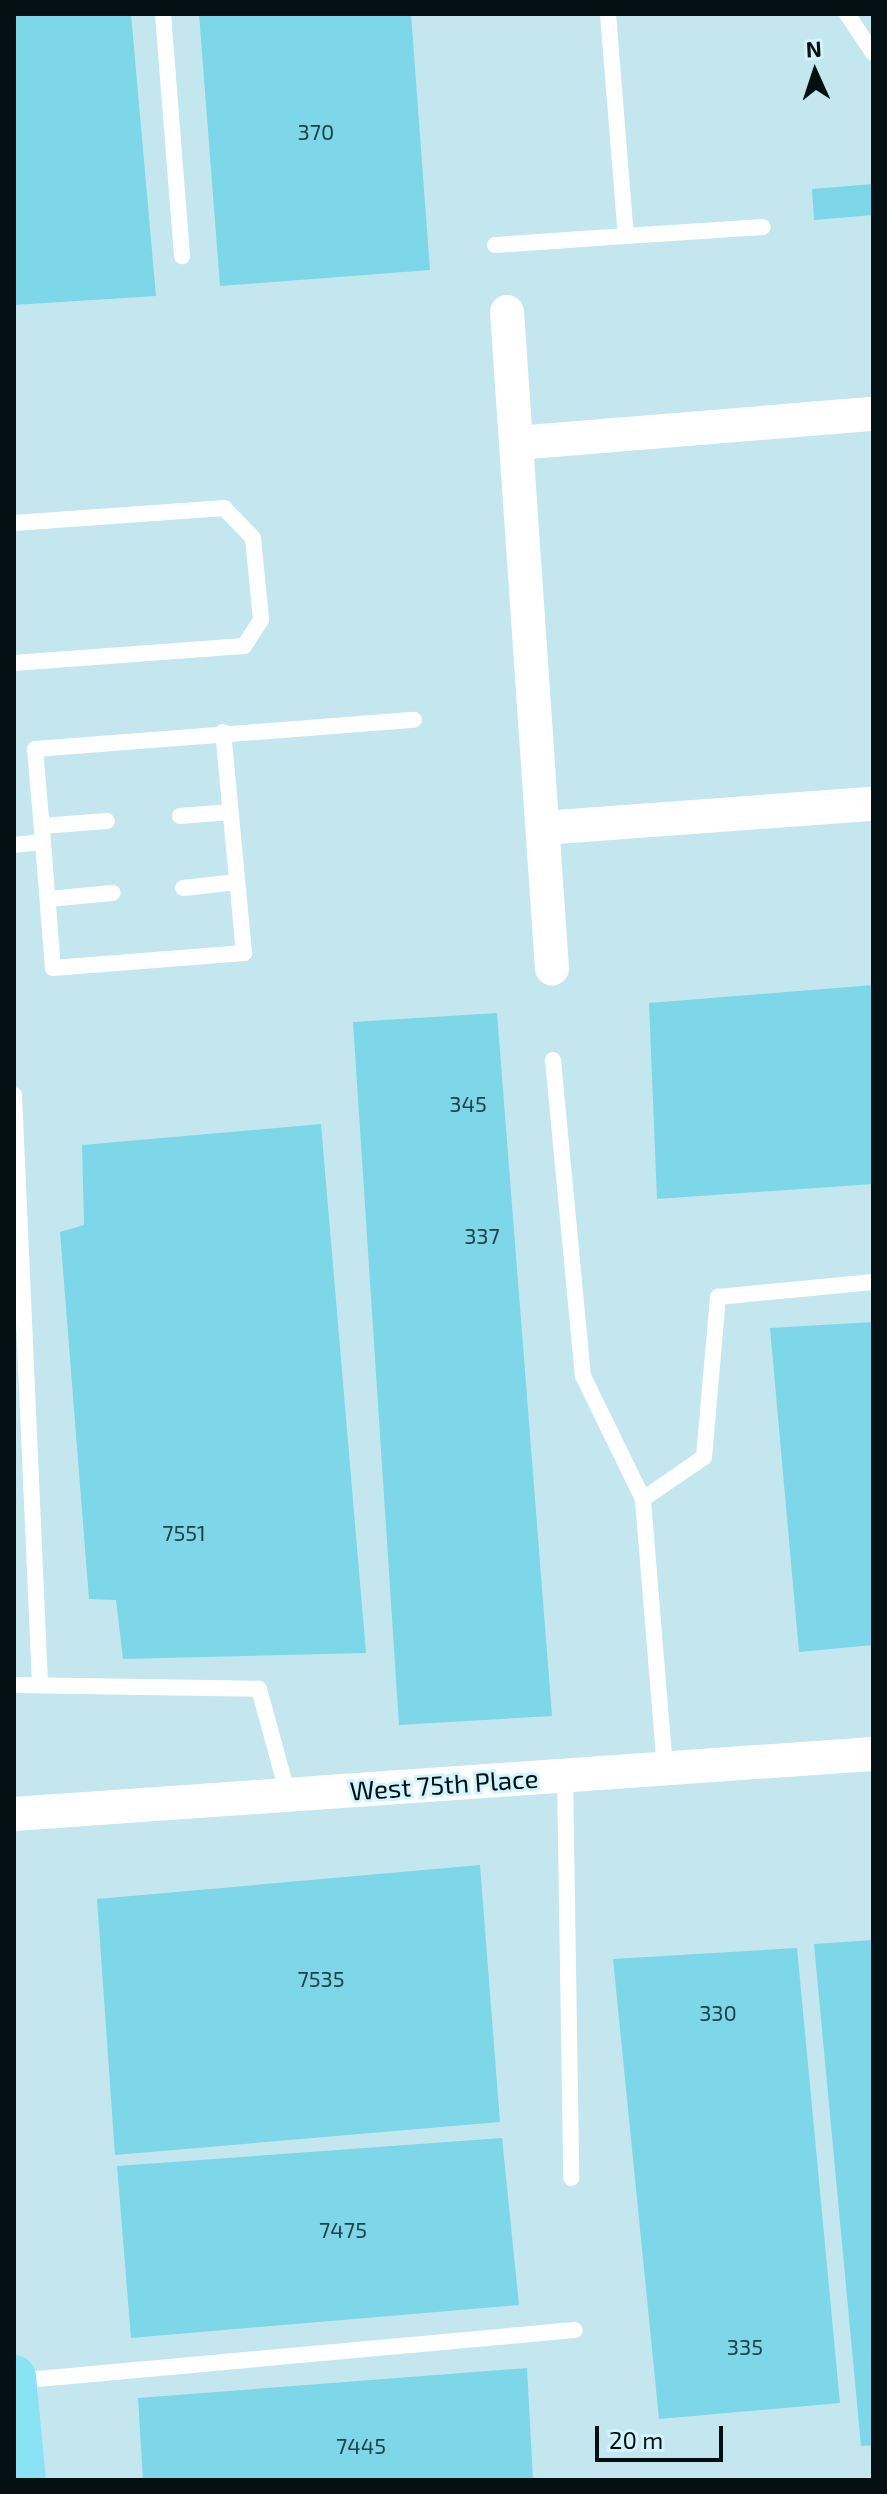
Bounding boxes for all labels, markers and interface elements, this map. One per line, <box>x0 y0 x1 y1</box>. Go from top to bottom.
north arrow <box>775 32 855 112</box>
text: N <box>805 35 822 61</box>
house number: 370 <box>298 119 334 145</box>
house number: 345 <box>449 1091 487 1117</box>
house number: 337 <box>464 1223 500 1249</box>
house number: 7551 <box>162 1520 206 1546</box>
street label: West 75th Place <box>349 1762 539 1806</box>
house number: 7535 <box>297 1966 345 1992</box>
house number: 330 <box>699 2000 737 2026</box>
house number: 7475 <box>319 2217 367 2243</box>
house number: 335 <box>727 2334 763 2360</box>
scale bar <box>599 2410 727 2460</box>
text: 20 m <box>609 2425 663 2454</box>
house number: 7445 <box>336 2433 386 2459</box>

